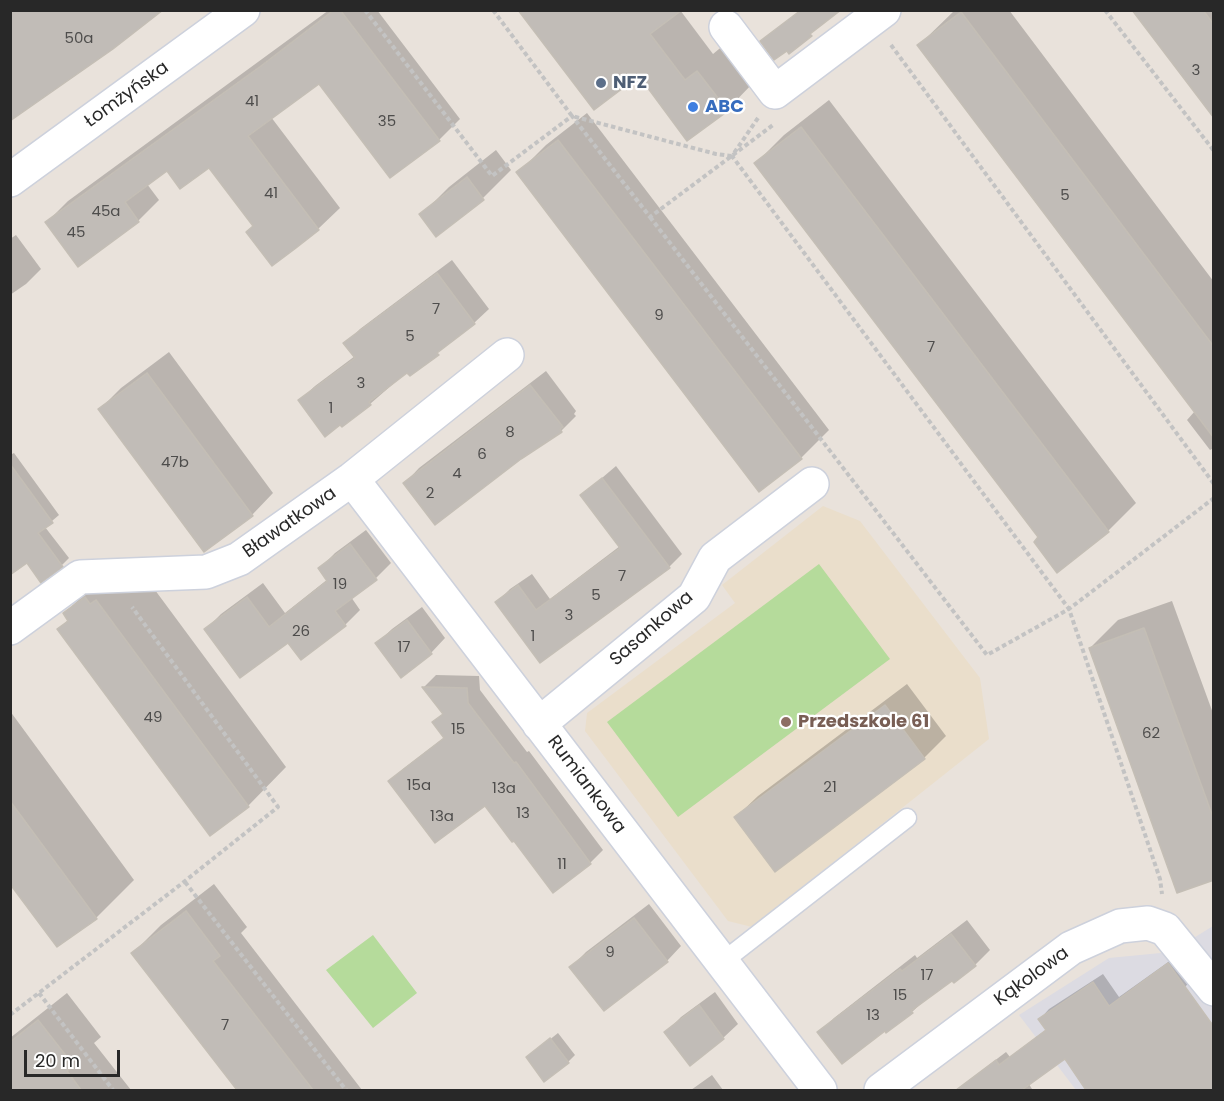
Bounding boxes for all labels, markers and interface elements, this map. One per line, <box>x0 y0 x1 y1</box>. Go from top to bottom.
house number: 50a <box>65 30 93 48</box>
street label: Łomżyńska <box>81 57 173 133</box>
house number: 3 <box>1192 62 1200 80</box>
place label: NFZ <box>613 72 647 94</box>
marker: NFZ <box>594 76 608 90</box>
house number: 41 <box>245 93 259 111</box>
place label: ABC <box>705 96 744 118</box>
marker: ABC <box>686 100 700 114</box>
house number: 35 <box>378 113 396 131</box>
house number: 41 <box>264 185 278 203</box>
house number: 5 <box>1060 187 1070 205</box>
house number: 45a <box>92 203 120 221</box>
house number: 45 <box>67 224 85 242</box>
house number: 7 <box>432 301 440 319</box>
house number: 9 <box>654 307 664 325</box>
house number: 5 <box>405 328 415 346</box>
house number: 7 <box>927 339 935 357</box>
house number: 3 <box>357 375 365 393</box>
house number: 1 <box>329 400 333 418</box>
house number: 8 <box>505 424 515 442</box>
house number: 6 <box>477 446 487 464</box>
house number: 47b <box>161 454 189 472</box>
house number: 4 <box>452 465 462 483</box>
street label: Bławatkowa <box>239 483 341 563</box>
house number: 2 <box>426 485 434 503</box>
house number: 7 <box>618 568 626 586</box>
house number: 19 <box>333 576 347 594</box>
house number: 5 <box>591 587 601 605</box>
street label: Sasankowa <box>606 587 698 671</box>
house number: 3 <box>565 607 573 625</box>
house number: 26 <box>292 623 310 641</box>
house number: 1 <box>531 628 535 646</box>
house number: 17 <box>398 639 410 657</box>
house number: 49 <box>144 709 162 727</box>
place label: Przedszkole 61 <box>798 711 929 733</box>
marker: Przedszkole 61 <box>779 715 793 729</box>
house number: 15 <box>451 721 465 739</box>
house number: 62 <box>1142 725 1160 743</box>
street label: Rumiankowa <box>542 732 630 838</box>
house number: 15a <box>407 777 431 795</box>
house number: 21 <box>823 779 837 797</box>
house number: 13a <box>492 780 516 798</box>
house number: 13 <box>516 805 530 823</box>
house number: 13a <box>430 808 454 826</box>
house number: 11 <box>557 856 567 874</box>
street label: Kąkolowa <box>991 943 1073 1011</box>
house number: 9 <box>605 944 615 962</box>
house number: 17 <box>921 967 933 985</box>
house number: 15 <box>893 987 907 1005</box>
house number: 13 <box>866 1007 880 1025</box>
house number: 7 <box>221 1017 229 1035</box>
scale bar <box>27 1038 123 1076</box>
text: 20 m <box>35 1048 80 1073</box>

